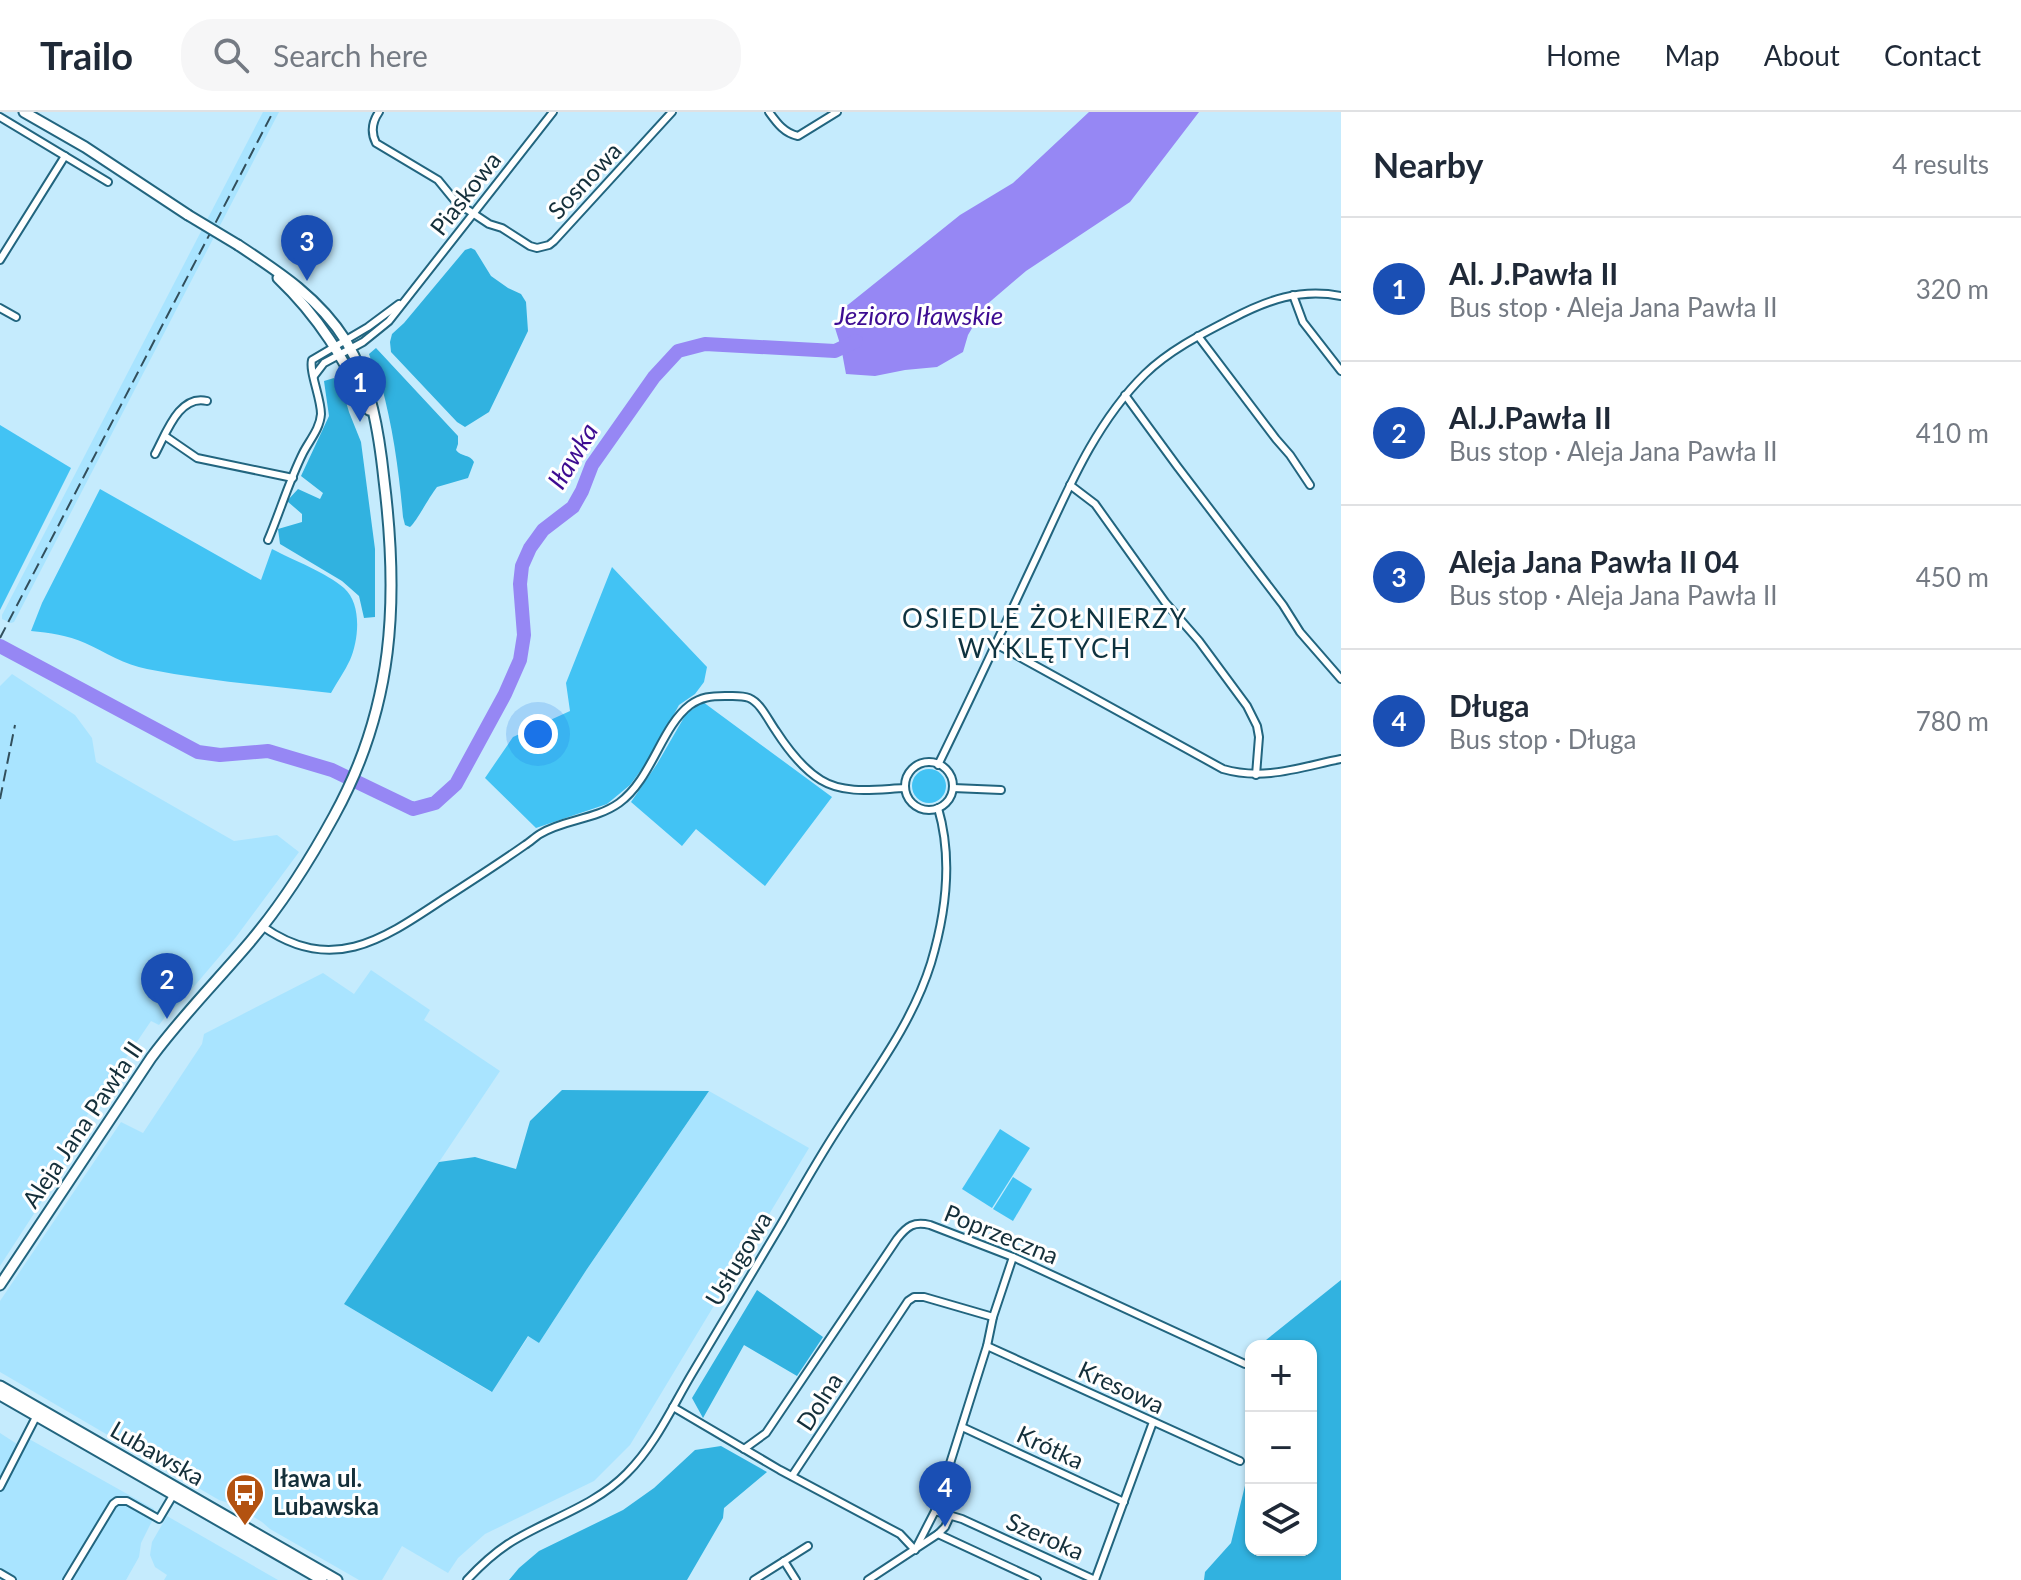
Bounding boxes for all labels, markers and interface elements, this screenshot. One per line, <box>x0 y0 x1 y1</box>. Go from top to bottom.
search box <box>181 19 741 91</box>
text: Trailo <box>40 32 133 78</box>
icon: search <box>209 33 253 77</box>
text: Search here <box>273 37 428 73</box>
text: Home <box>1546 38 1621 72</box>
text: Map <box>1665 38 1720 72</box>
text: About <box>1764 38 1840 72</box>
text: Contact <box>1884 38 1981 72</box>
street label: Sosnowa <box>541 136 627 224</box>
text: Nearby <box>1373 144 1484 185</box>
street label: Piaskowa <box>423 146 506 241</box>
text: 4 results <box>1892 148 1989 180</box>
pin: 3 <box>281 215 333 281</box>
text: Al. J.Pawła II <box>1449 255 1618 291</box>
text: 1 <box>1391 273 1407 305</box>
text: 320 m <box>1916 273 1989 305</box>
text: Bus stop · Aleja Jana Pawła II <box>1449 291 1778 323</box>
water label: Jezioro Iławskie <box>834 299 1003 331</box>
pin: 1 <box>334 356 386 422</box>
text: Al.J.Pawła II <box>1449 399 1612 435</box>
water label: Iławka <box>540 417 604 494</box>
text: 2 <box>1391 417 1407 449</box>
text: 410 m <box>1916 417 1989 449</box>
text: Bus stop · Aleja Jana Pawła II <box>1449 435 1778 467</box>
text: Aleja Jana Pawła II 04 <box>1449 543 1739 579</box>
text: 3 <box>1391 561 1407 593</box>
text: 450 m <box>1916 561 1989 593</box>
text: Bus stop · Aleja Jana Pawła II <box>1449 579 1778 611</box>
district label: OSIEDLE ŻOŁNIERZY WYKLĘTYCH <box>902 602 1188 664</box>
text: Długa <box>1449 687 1529 723</box>
text: 4 <box>1391 705 1407 737</box>
text: 780 m <box>1916 705 1989 737</box>
your location <box>518 714 558 754</box>
text: Bus stop · Długa <box>1449 723 1636 755</box>
pin: 2 <box>141 953 193 1019</box>
street label: Aleja Jana Pawła II <box>15 1035 148 1213</box>
street label: Poprzeczna <box>940 1198 1063 1270</box>
street label: Usługowa <box>698 1206 777 1311</box>
map controls <box>1245 1340 1317 1556</box>
button: + <box>1245 1340 1317 1412</box>
street label: Kresowa <box>1074 1354 1169 1419</box>
street label: Dolna <box>790 1367 848 1435</box>
button: − <box>1245 1412 1317 1484</box>
street label: Lubawska <box>106 1414 210 1491</box>
street label: Krótka <box>1013 1419 1089 1475</box>
pin: 4 <box>919 1461 971 1527</box>
place label: Iława ul. Lubawska <box>273 1463 379 1520</box>
bus stop icon: Iława ul. Lubawska <box>224 1472 266 1527</box>
button: layers <box>1245 1484 1317 1556</box>
street label: Szeroka <box>1002 1506 1089 1566</box>

